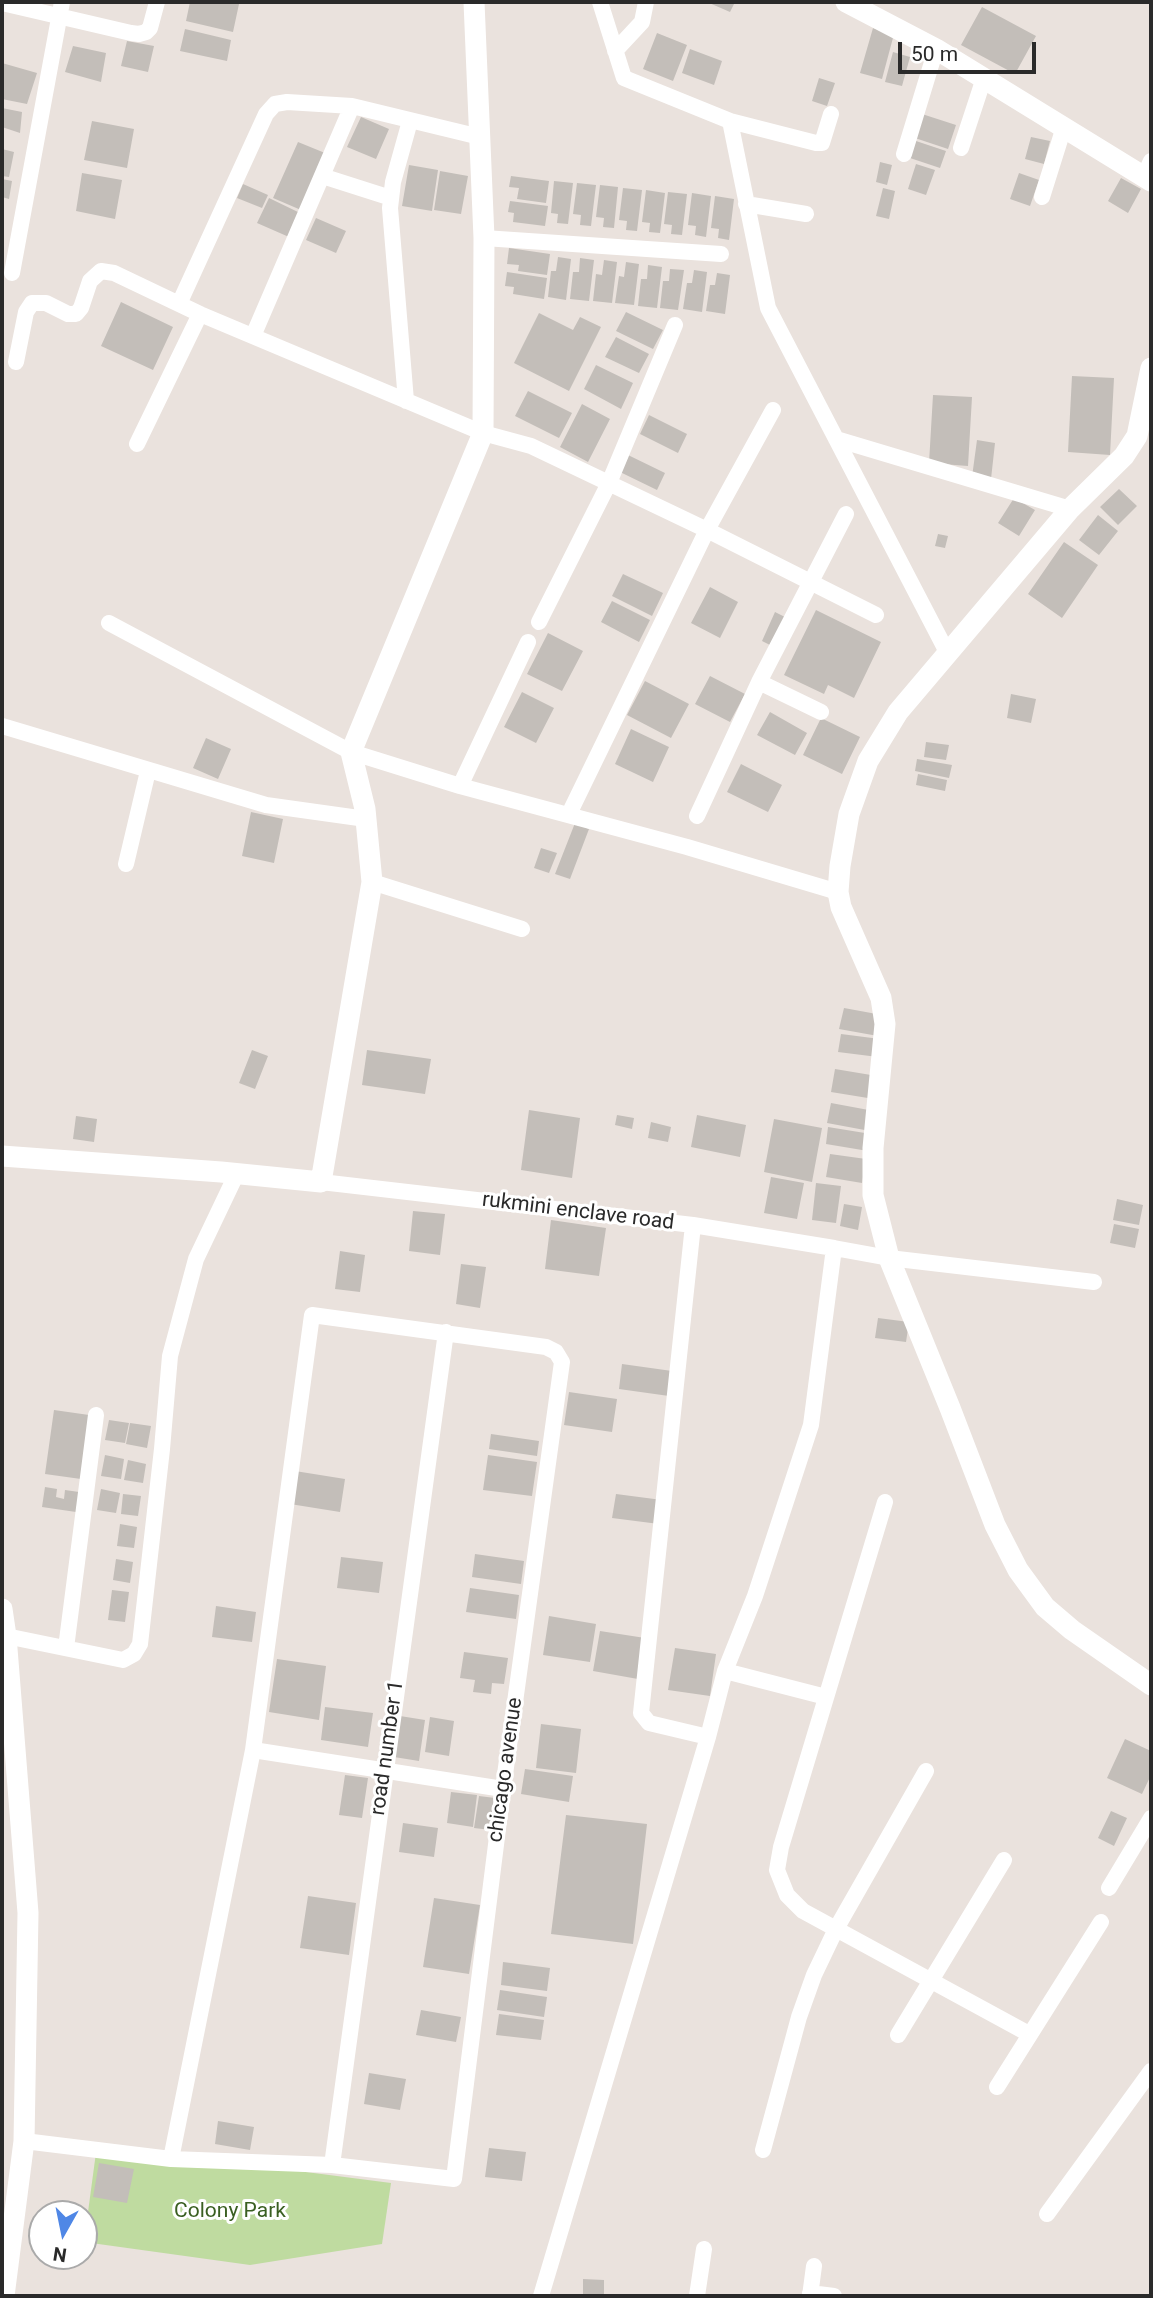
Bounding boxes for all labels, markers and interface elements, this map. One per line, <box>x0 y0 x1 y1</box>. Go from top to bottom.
scale bar <box>901 28 1039 72</box>
text: 50 m <box>911 42 958 66</box>
street label: rukmini enclave road <box>480 1188 676 1236</box>
street label: road number 1 <box>366 1679 410 1817</box>
street label: chicago avenue <box>483 1696 529 1844</box>
park label: Colony Park <box>174 2199 286 2225</box>
north arrow <box>28 2200 98 2270</box>
text: N <box>52 2242 68 2267</box>

